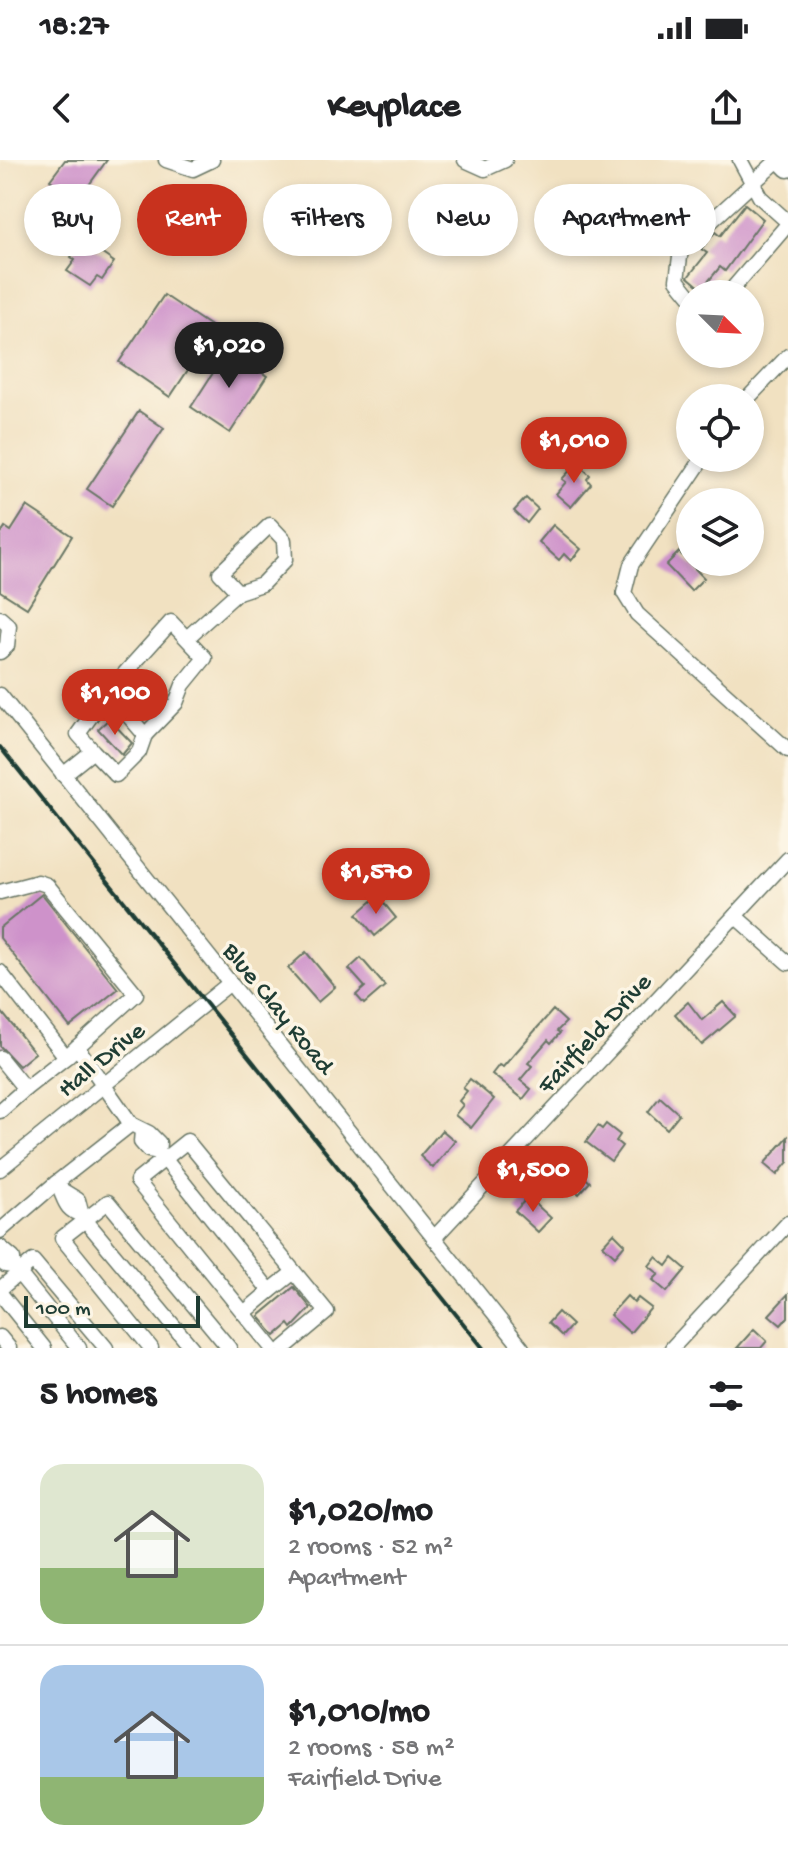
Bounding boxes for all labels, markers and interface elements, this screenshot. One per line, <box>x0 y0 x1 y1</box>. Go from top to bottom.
text: 18:27 <box>40 11 108 46</box>
icon: back <box>40 86 84 130</box>
icon: share <box>704 86 748 130</box>
text: Keyplace <box>328 87 460 130</box>
chip: Buy <box>24 184 121 256</box>
chip: Rent <box>137 184 247 256</box>
chip: Filters <box>263 184 392 256</box>
chip: New <box>408 184 518 256</box>
chip: Apartment <box>534 184 716 256</box>
north arrow <box>676 280 764 368</box>
map controls <box>676 280 764 576</box>
pin: $1,020 <box>164 322 294 390</box>
text: $1,020 <box>193 332 265 363</box>
button: locate <box>676 384 764 472</box>
pin: $1,010 <box>509 417 639 485</box>
text: $1,010 <box>539 427 609 458</box>
button: layers <box>676 488 764 576</box>
pin: $1,100 <box>50 669 180 737</box>
text: $1,100 <box>80 679 150 710</box>
pin: $1,570 <box>311 848 441 916</box>
text: $1,570 <box>340 858 412 889</box>
street label: Blue Clay Road <box>213 937 340 1083</box>
street label: Fairfield Drive <box>532 968 660 1102</box>
street label: Hall Drive <box>53 1017 153 1106</box>
pin: $1,500 <box>468 1146 598 1214</box>
text: $1,500 <box>496 1156 570 1187</box>
scale bar <box>24 1292 200 1328</box>
text: 100 m <box>36 1297 91 1323</box>
icon: filters <box>704 1374 748 1418</box>
text: 5 homes <box>40 1376 156 1416</box>
text: $1,020/mo <box>288 1493 433 1533</box>
icon: home <box>104 1496 200 1592</box>
text: 2 rooms · 52 m² <box>288 1533 453 1564</box>
text: Apartment <box>288 1564 405 1595</box>
text: $1,010/mo <box>288 1694 430 1734</box>
icon: home <box>104 1697 200 1793</box>
text: 2 rooms · 58 m² <box>288 1734 454 1765</box>
text: Fairfield Drive <box>288 1765 441 1796</box>

